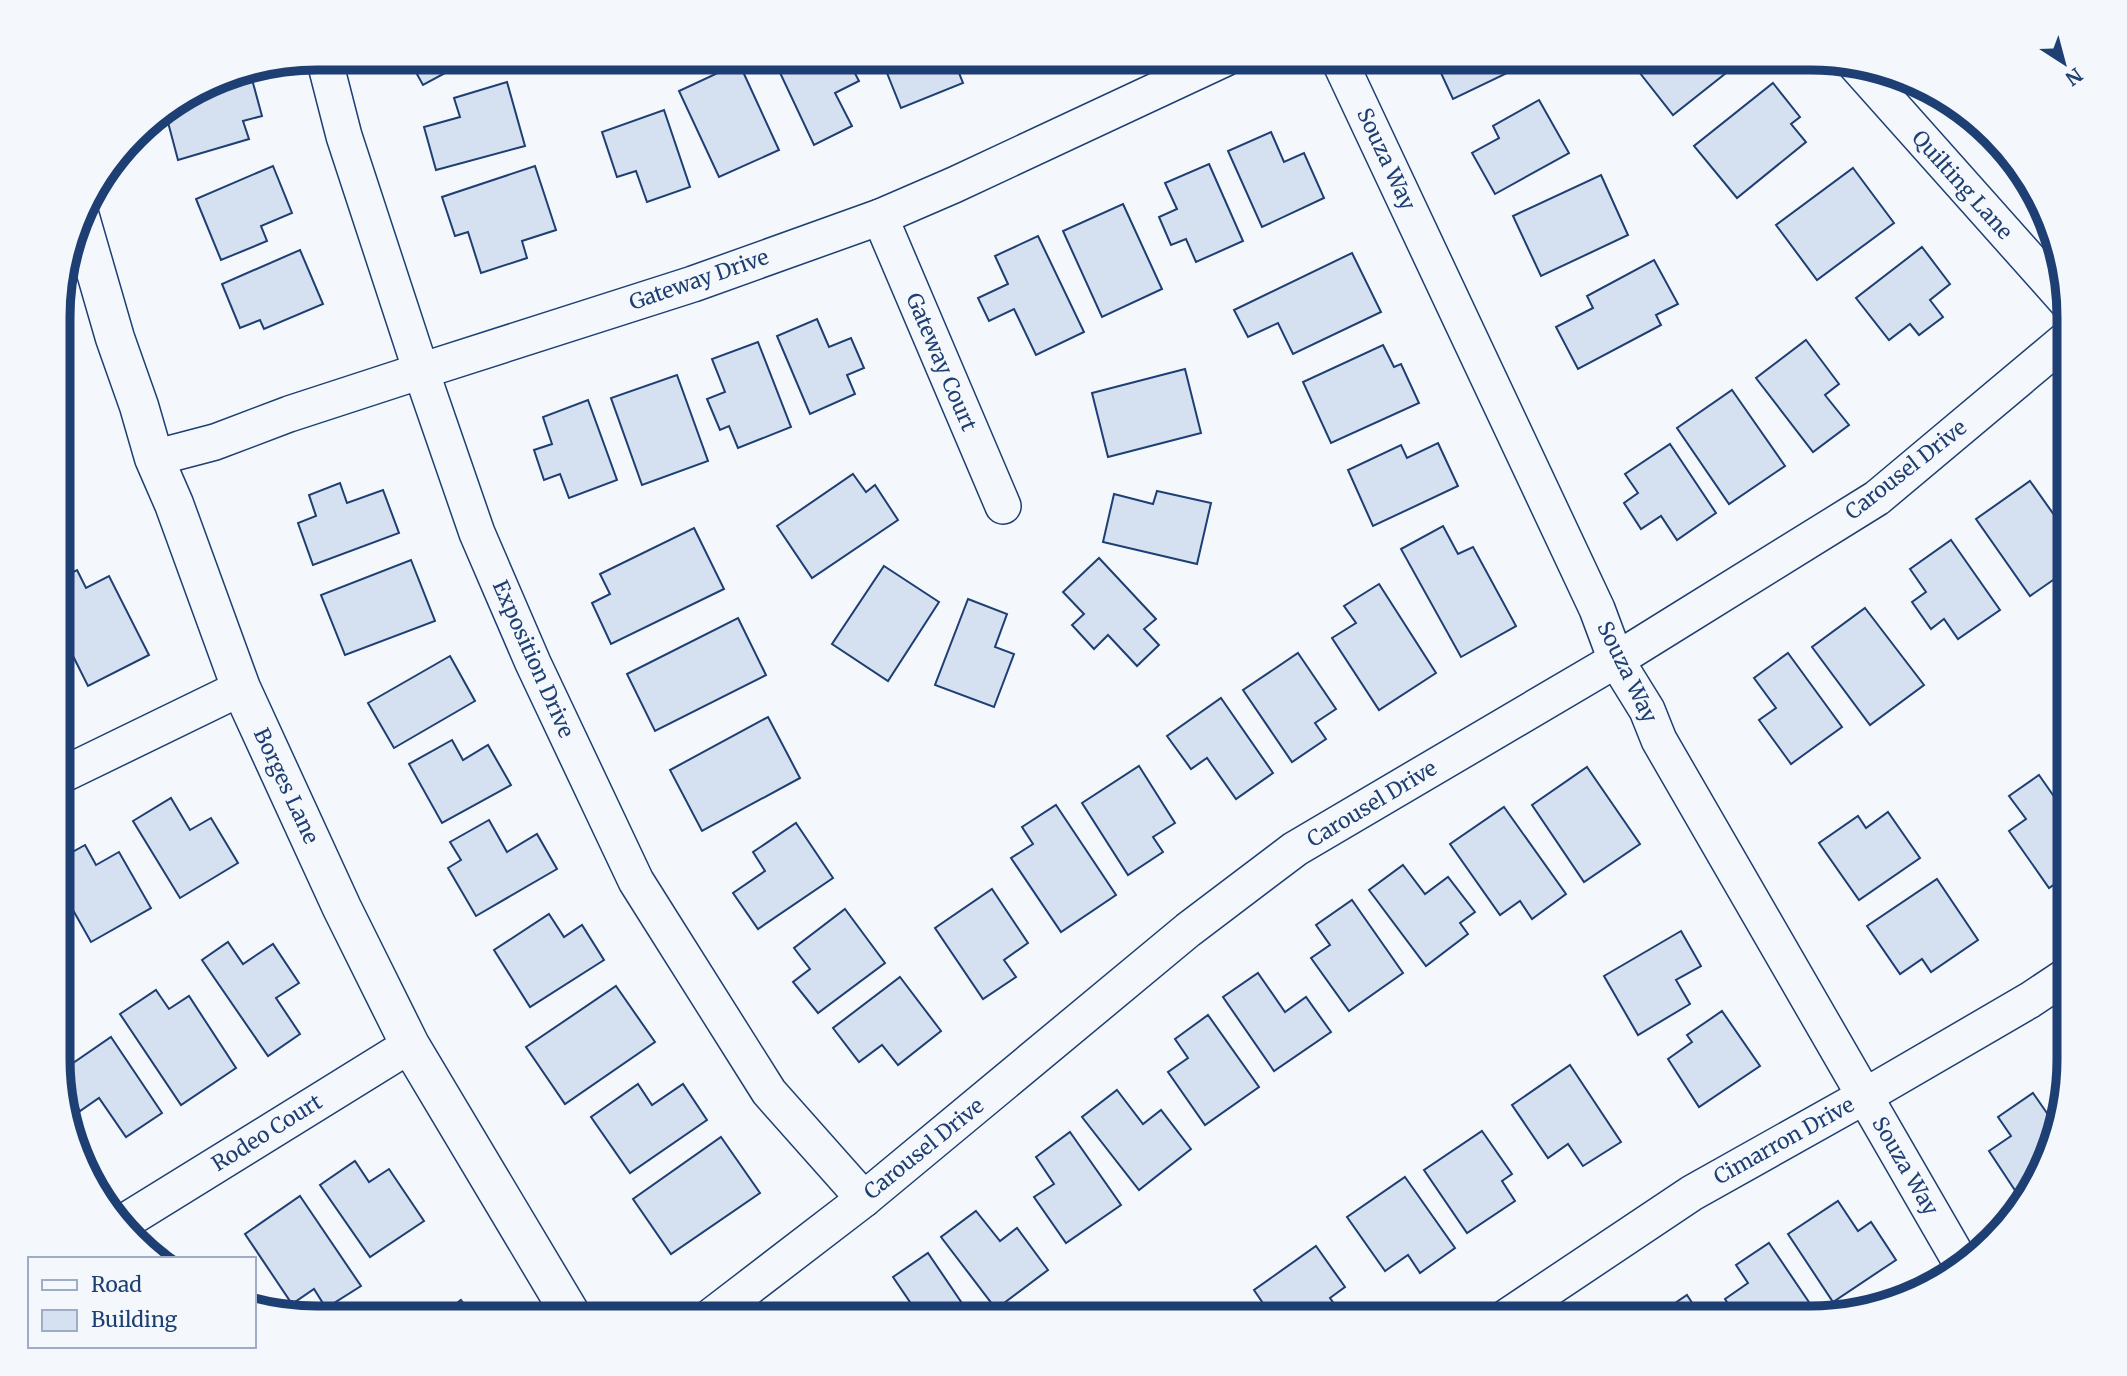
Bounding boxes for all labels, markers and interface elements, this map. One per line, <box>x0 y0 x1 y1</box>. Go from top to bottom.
north arrow <box>2029 28 2099 98</box>
text: N <box>2061 63 2087 91</box>
street label: Souza Way <box>1351 104 1422 215</box>
street label: Quilting Lane <box>1906 124 2019 245</box>
street label: Gateway Drive <box>626 243 772 316</box>
street label: Gateway Court <box>900 289 983 435</box>
street label: Carousel Drive <box>1840 414 1972 525</box>
street label: Exposition Drive <box>487 576 580 742</box>
street label: Souza Way <box>1591 617 1664 728</box>
street label: Borges Lane <box>248 724 325 848</box>
street label: Carousel Drive <box>1302 754 1442 853</box>
street label: Rodeo Court <box>207 1088 327 1177</box>
street label: Cimarron Drive <box>1709 1091 1859 1190</box>
street label: Carousel Drive <box>858 1092 989 1205</box>
street label: Souza Way <box>1866 1112 1945 1221</box>
legend <box>28 1257 256 1348</box>
text: Road <box>91 1271 142 1298</box>
text: Building <box>91 1306 178 1333</box>

